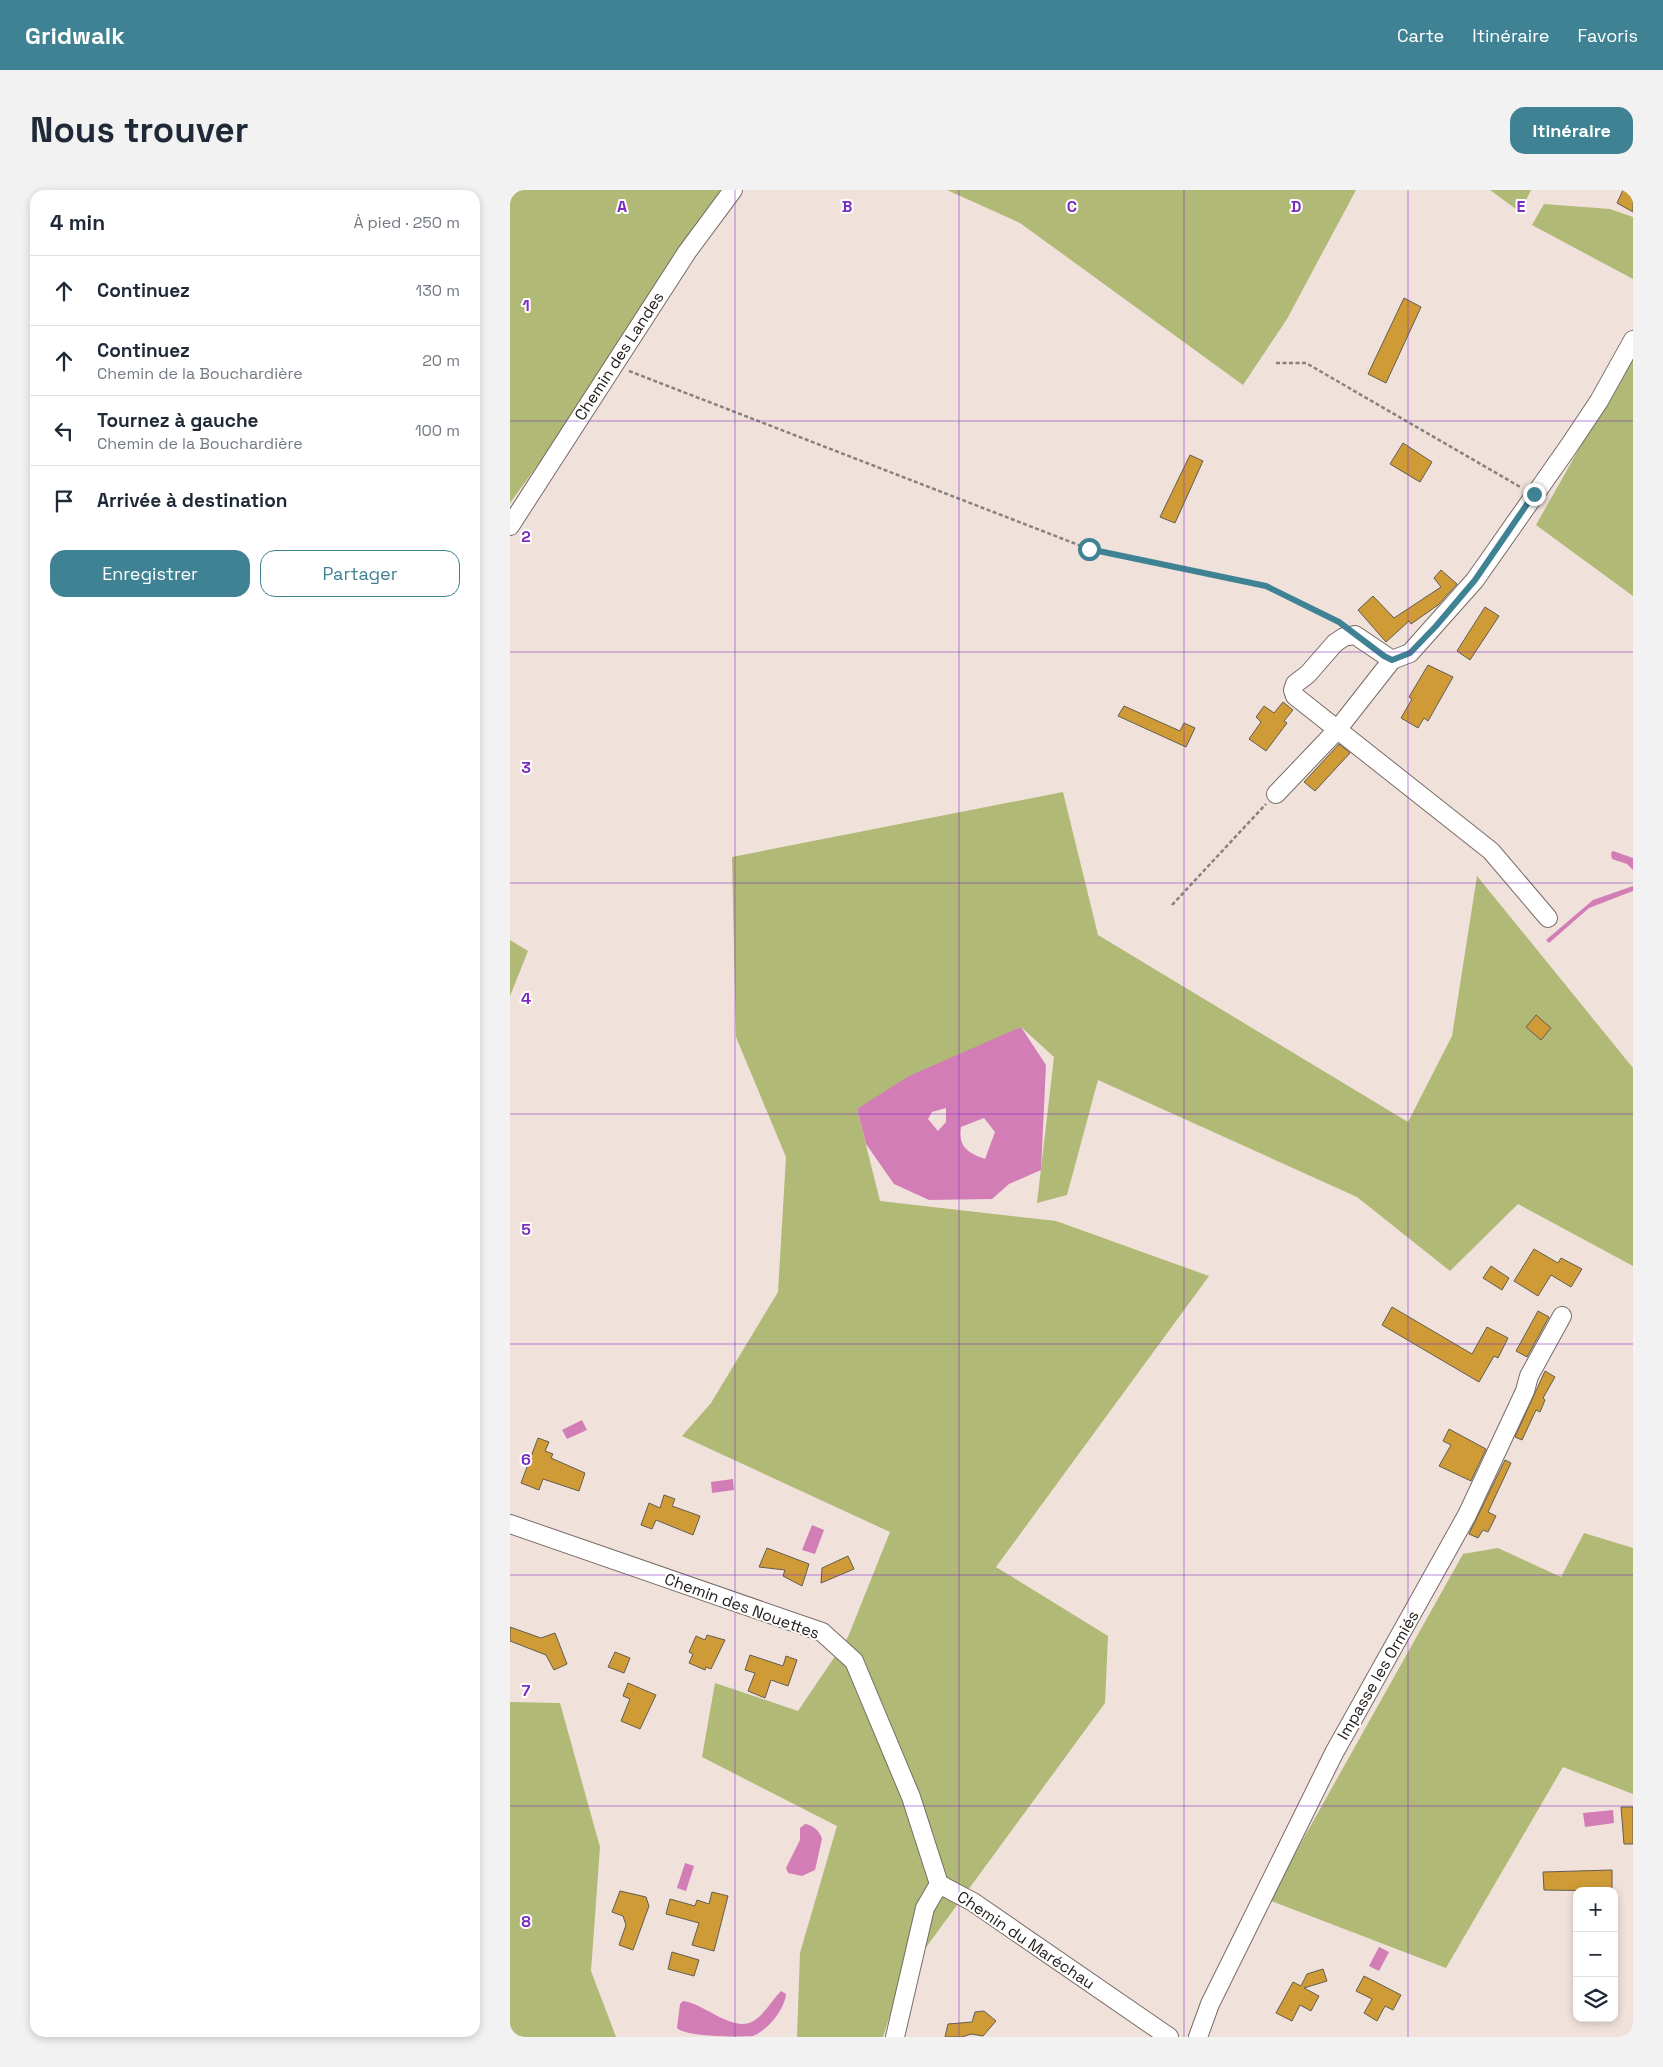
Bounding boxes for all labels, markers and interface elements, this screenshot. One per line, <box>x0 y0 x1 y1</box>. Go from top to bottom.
text: Gridwalk <box>25 20 125 51</box>
text: Carte <box>1397 24 1444 47</box>
text: Itinéraire <box>1472 24 1549 47</box>
text: Favoris <box>1577 24 1638 47</box>
button: Itinéraire <box>1510 107 1633 154</box>
text: Nous trouver <box>30 108 249 152</box>
text: A <box>617 196 627 217</box>
text: B <box>842 196 852 217</box>
text: C <box>1067 196 1077 217</box>
text: D <box>1291 196 1301 217</box>
text: E <box>1517 196 1526 217</box>
text: 4 min <box>50 209 105 236</box>
text: À pied · 250 m <box>353 212 460 233</box>
icon: ahead <box>50 277 78 305</box>
text: Continuez <box>97 278 190 303</box>
text: 130 m <box>416 280 460 301</box>
street label: Chemin des Landes <box>569 288 669 424</box>
text: 1 <box>522 295 530 316</box>
text: Continuez <box>97 338 190 363</box>
icon: ahead <box>50 347 78 375</box>
text: 20 m <box>422 350 460 371</box>
text: Chemin de la Bouchardière <box>97 363 303 384</box>
text: Tournez à gauche <box>97 408 259 433</box>
icon: left <box>50 417 78 445</box>
text: 100 m <box>415 420 460 441</box>
text: Chemin de la Bouchardière <box>97 433 303 454</box>
route end <box>1523 483 1546 506</box>
icon: arrive <box>50 487 78 515</box>
text: Arrivée à destination <box>97 488 287 513</box>
text: 2 <box>521 526 531 547</box>
route start <box>1078 538 1101 561</box>
button: Enregistrer <box>50 550 250 597</box>
button: Partager <box>260 550 460 597</box>
text: 3 <box>521 757 531 778</box>
text: 4 <box>521 988 531 1009</box>
text: 5 <box>521 1219 531 1240</box>
text: 6 <box>521 1449 531 1470</box>
street label: Chemin des Nouettes <box>662 1568 822 1644</box>
street label: Impasse les Ormiés <box>1332 1607 1424 1743</box>
text: 7 <box>522 1680 531 1701</box>
street label: Chemin du Maréchau <box>953 1886 1099 1994</box>
map controls <box>1573 1887 1618 2022</box>
button: + <box>1573 1887 1618 1932</box>
text: 8 <box>521 1911 531 1932</box>
button: − <box>1573 1932 1618 1977</box>
button: layers <box>1573 1977 1618 2022</box>

